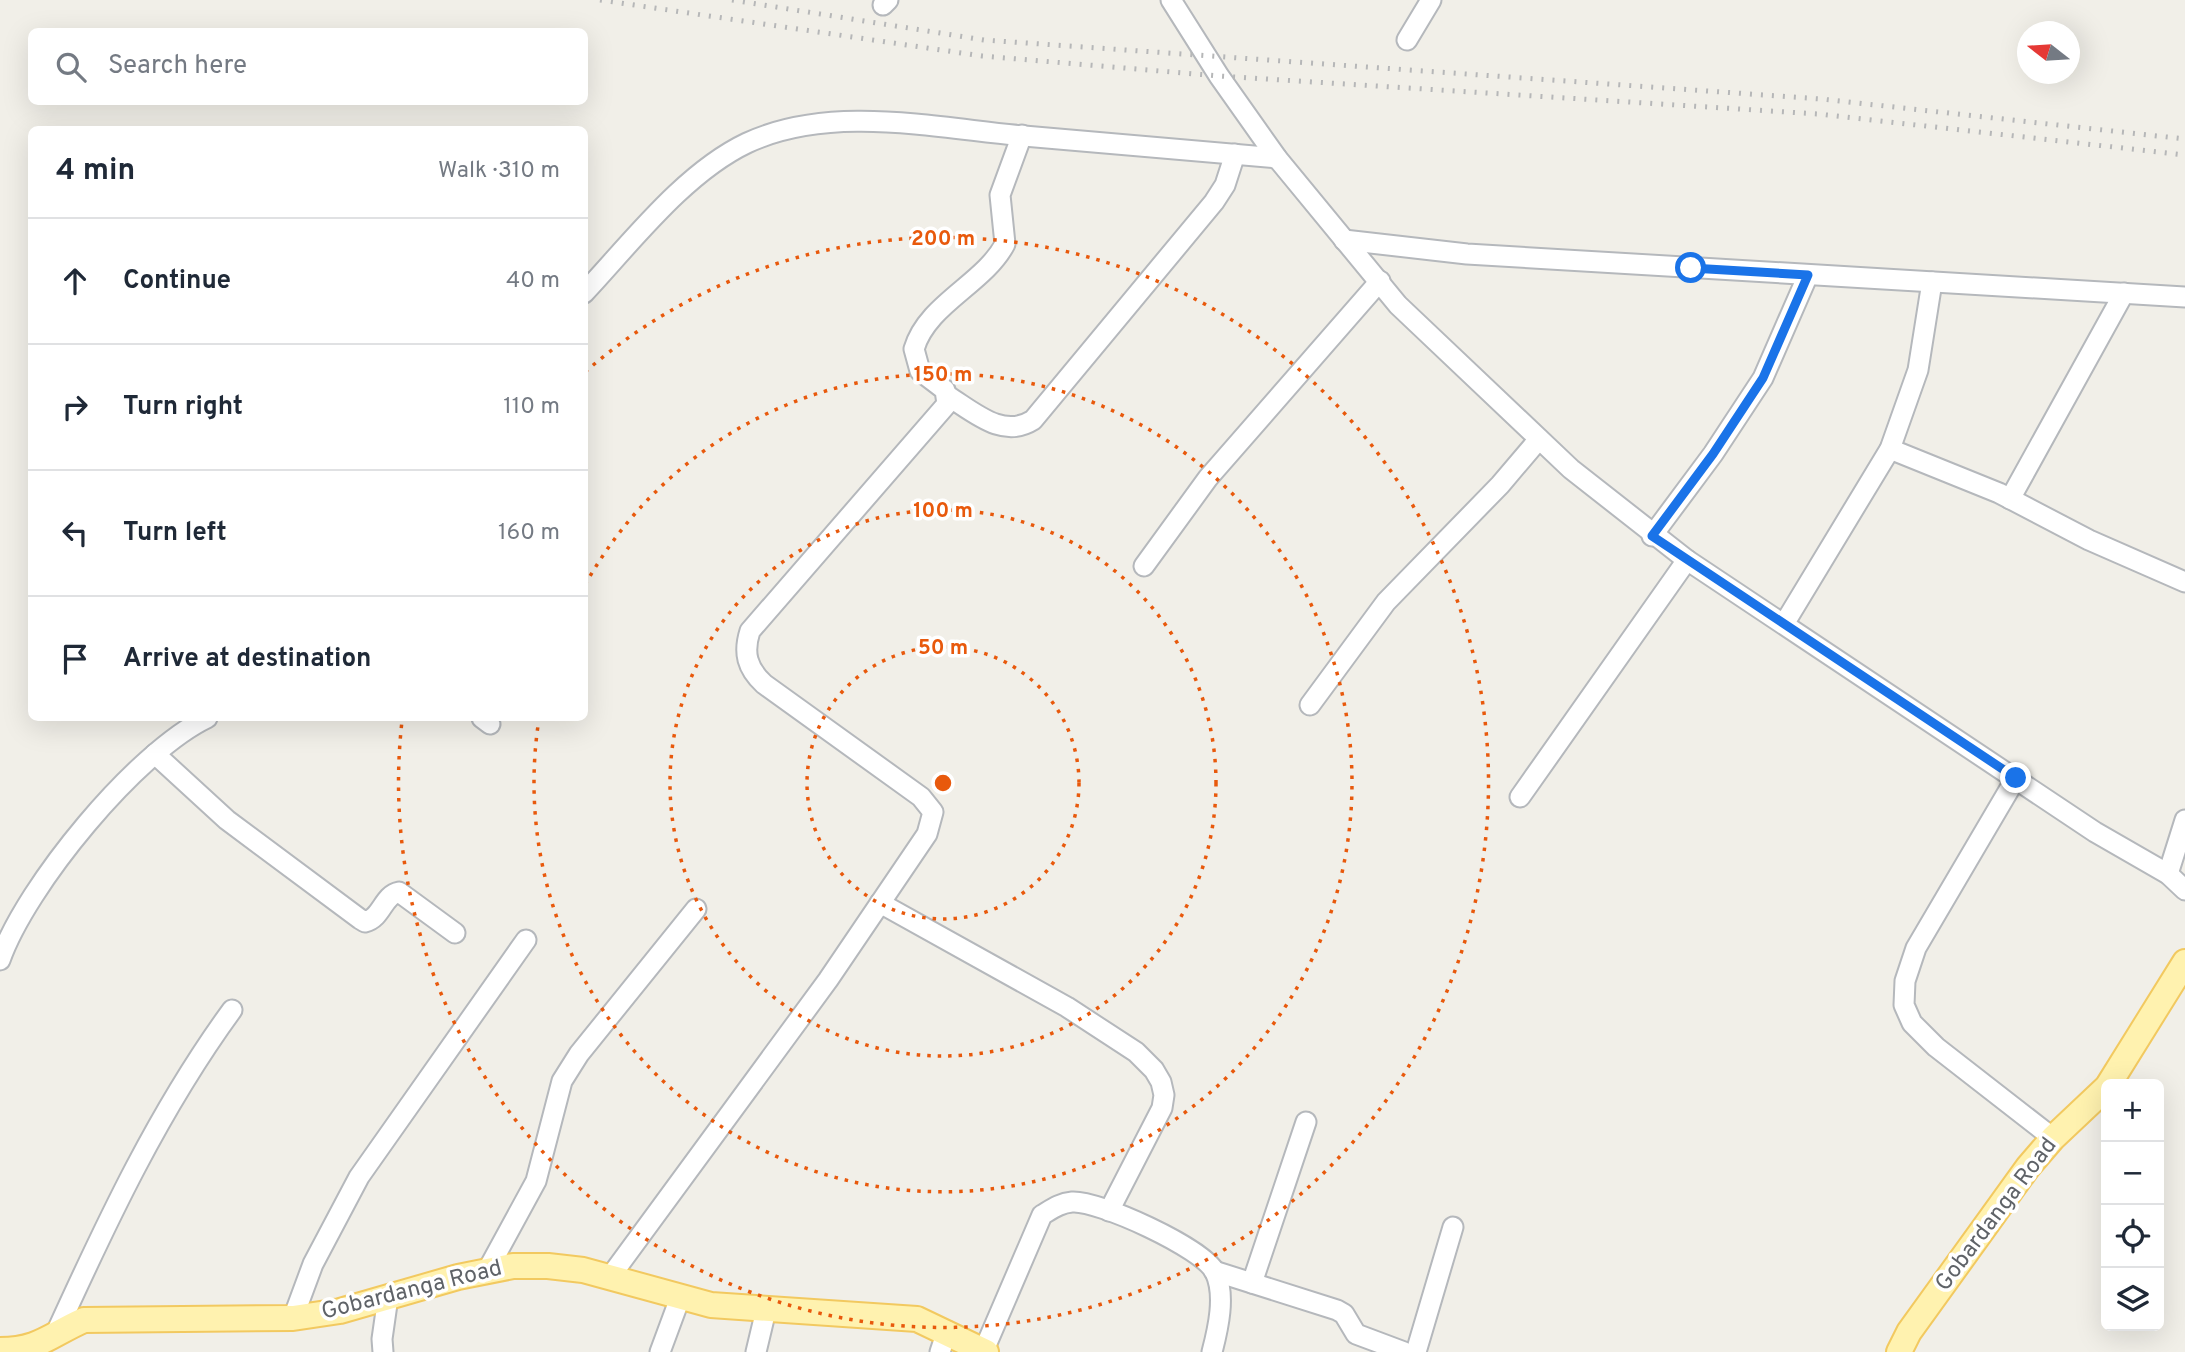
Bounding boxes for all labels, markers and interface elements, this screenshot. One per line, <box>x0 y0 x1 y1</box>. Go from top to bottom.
north arrow <box>2017 21 2080 84</box>
search box <box>28 28 588 105</box>
icon: search <box>52 48 90 86</box>
text: Search here <box>108 50 247 83</box>
text: 4 min <box>56 153 135 190</box>
text: Walk · 310 m <box>438 157 560 186</box>
text: 200 m <box>911 226 975 253</box>
route start <box>1675 252 1706 283</box>
icon: ahead <box>56 262 94 300</box>
text: Continue <box>123 265 231 298</box>
text: 40 m <box>506 267 560 296</box>
text: 150 m <box>914 362 972 389</box>
icon: right <box>56 388 94 426</box>
text: Turn right <box>123 391 243 424</box>
text: 110 m <box>503 393 560 422</box>
text: 100 m <box>913 498 973 525</box>
icon: left <box>56 514 94 552</box>
text: Turn left <box>123 517 227 550</box>
text: 160 m <box>498 519 560 548</box>
text: 50 m <box>918 635 968 662</box>
icon: arrive <box>56 640 94 678</box>
text: Arrive at destination <box>123 643 371 676</box>
route end <box>2000 762 2031 793</box>
centre of rings <box>931 771 955 795</box>
map controls <box>2101 1079 2164 1331</box>
button: + <box>2101 1079 2164 1142</box>
street label: Gobardanga Road <box>1930 1132 2064 1298</box>
button: − <box>2101 1142 2164 1205</box>
button: locate <box>2101 1205 2164 1268</box>
street label: Gobardanga Road <box>319 1255 505 1327</box>
button: layers <box>2101 1268 2164 1331</box>

